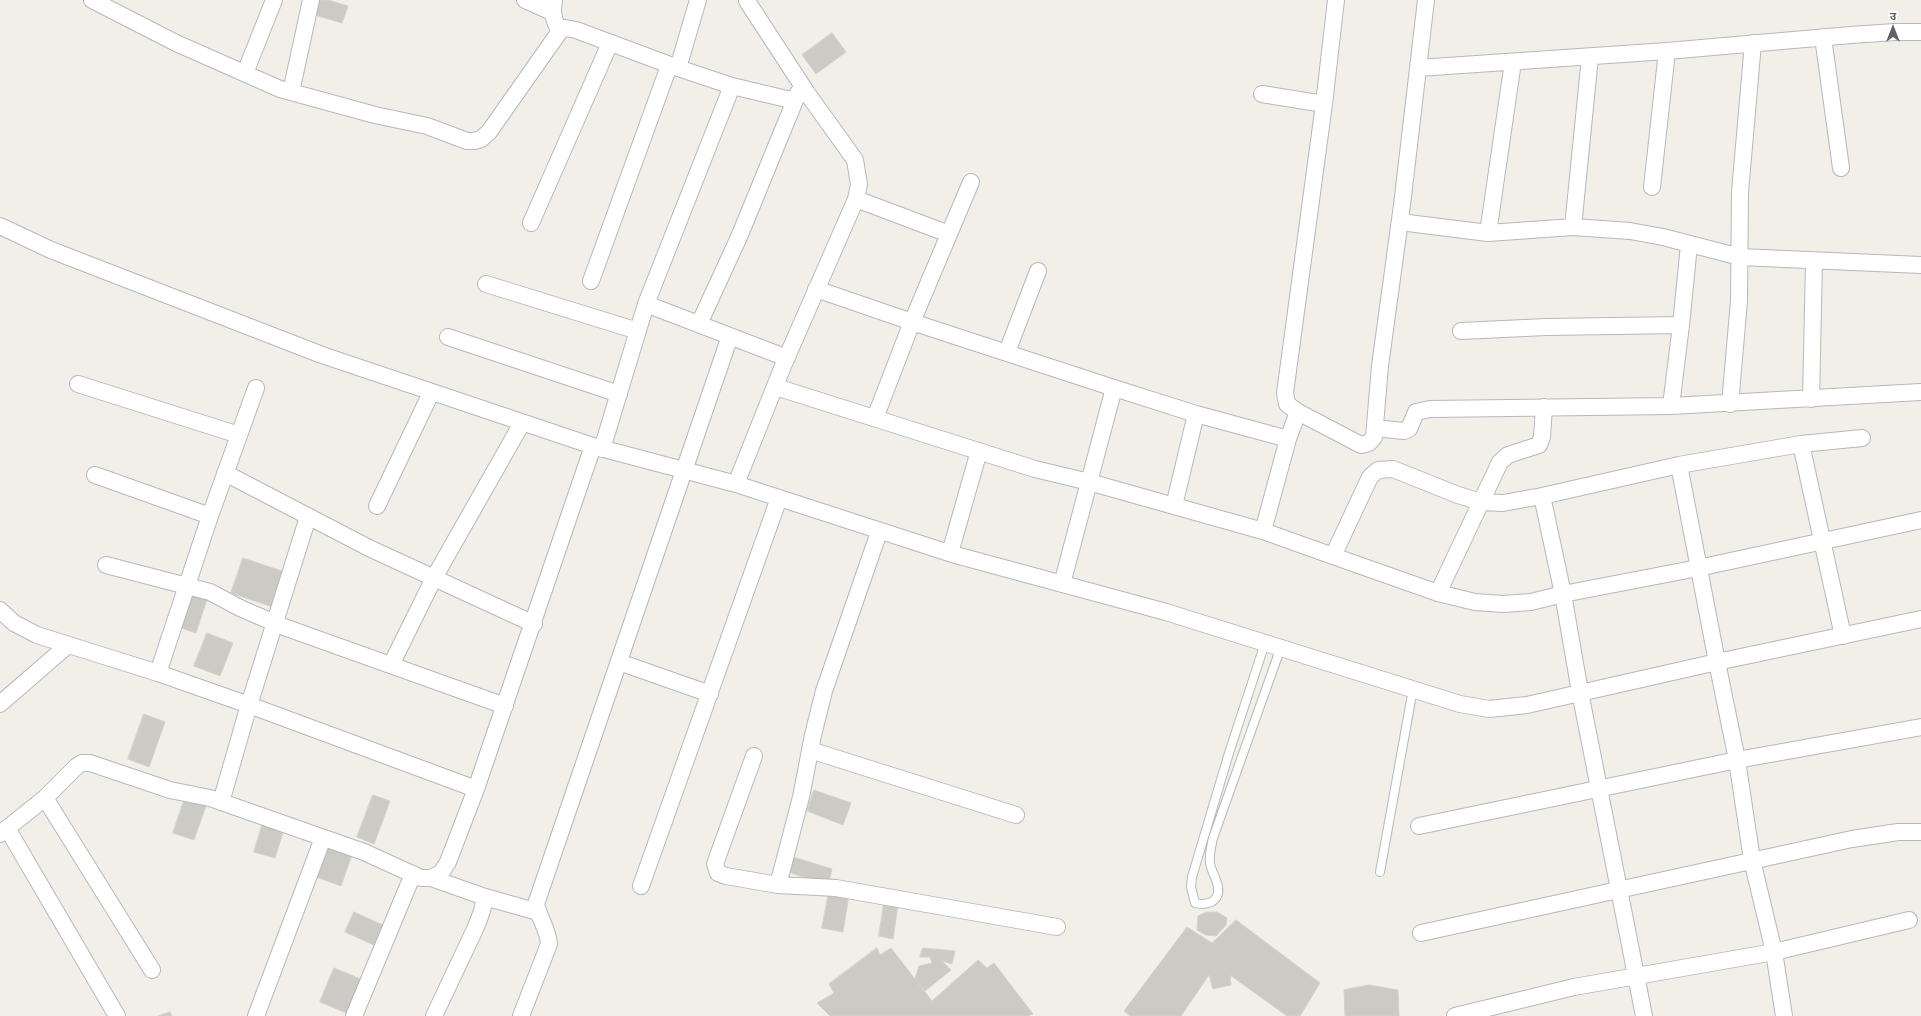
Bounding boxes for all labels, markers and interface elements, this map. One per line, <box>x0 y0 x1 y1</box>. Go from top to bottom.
north arrow <box>1873 8 1913 48</box>
text: उ <box>1890 8 1896 23</box>

